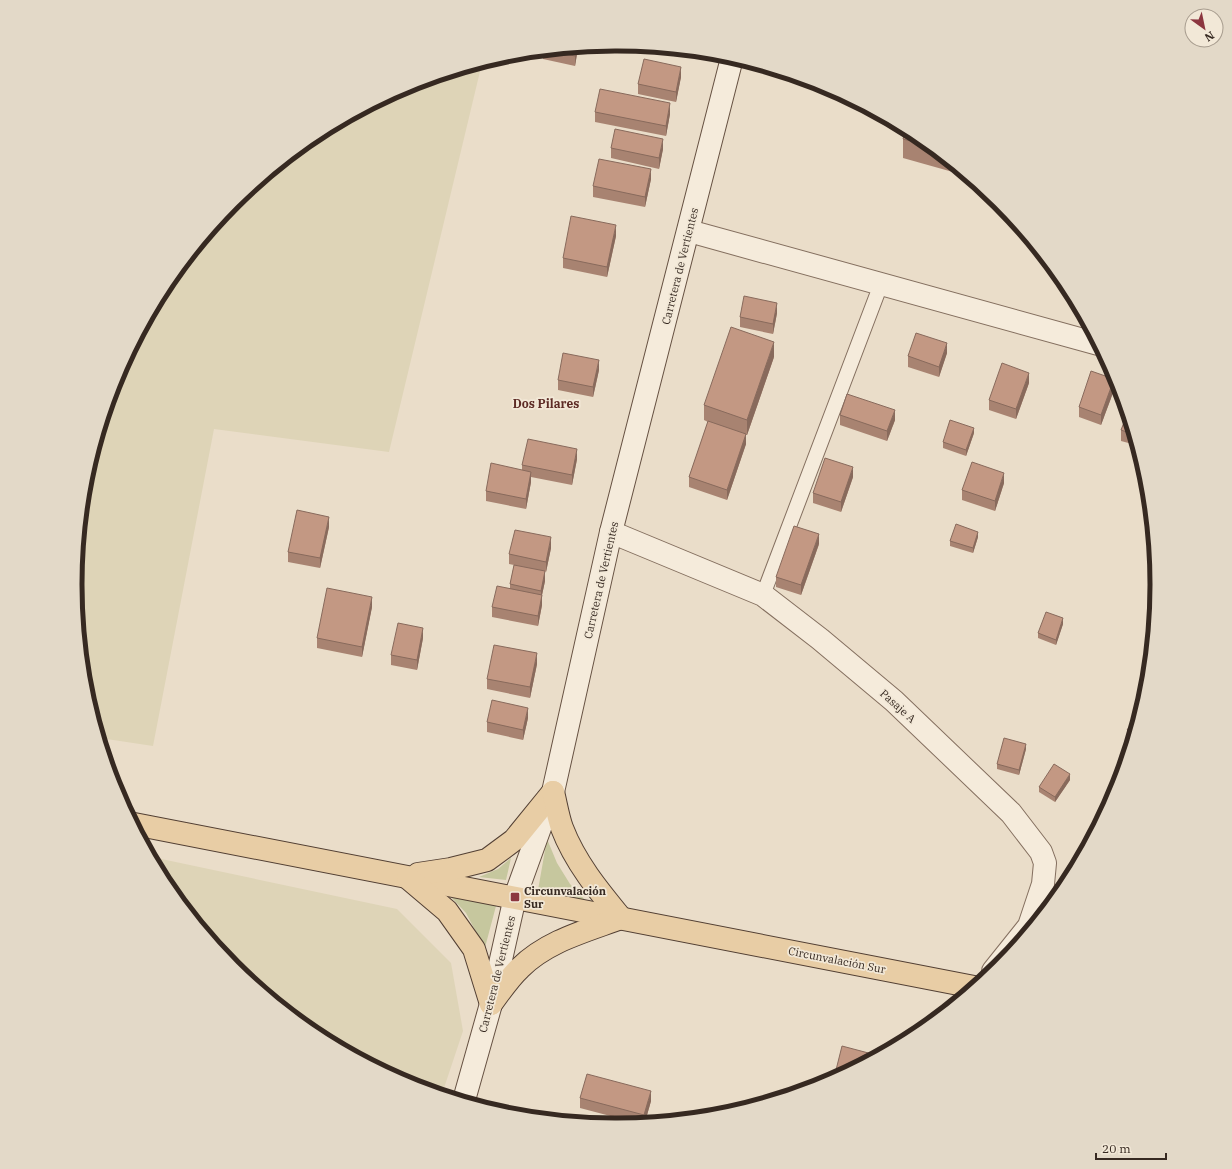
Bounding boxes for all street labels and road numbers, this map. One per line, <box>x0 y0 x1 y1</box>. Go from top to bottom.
street label: Carretera de Vertientes <box>659 206 701 326</box>
street label: Carretera de Vertientes <box>581 520 621 640</box>
street label: Pasaje A <box>877 686 919 726</box>
street label: Carretera de Vertientes <box>476 914 518 1034</box>
street label: Circunvalación Sur <box>787 944 887 976</box>

